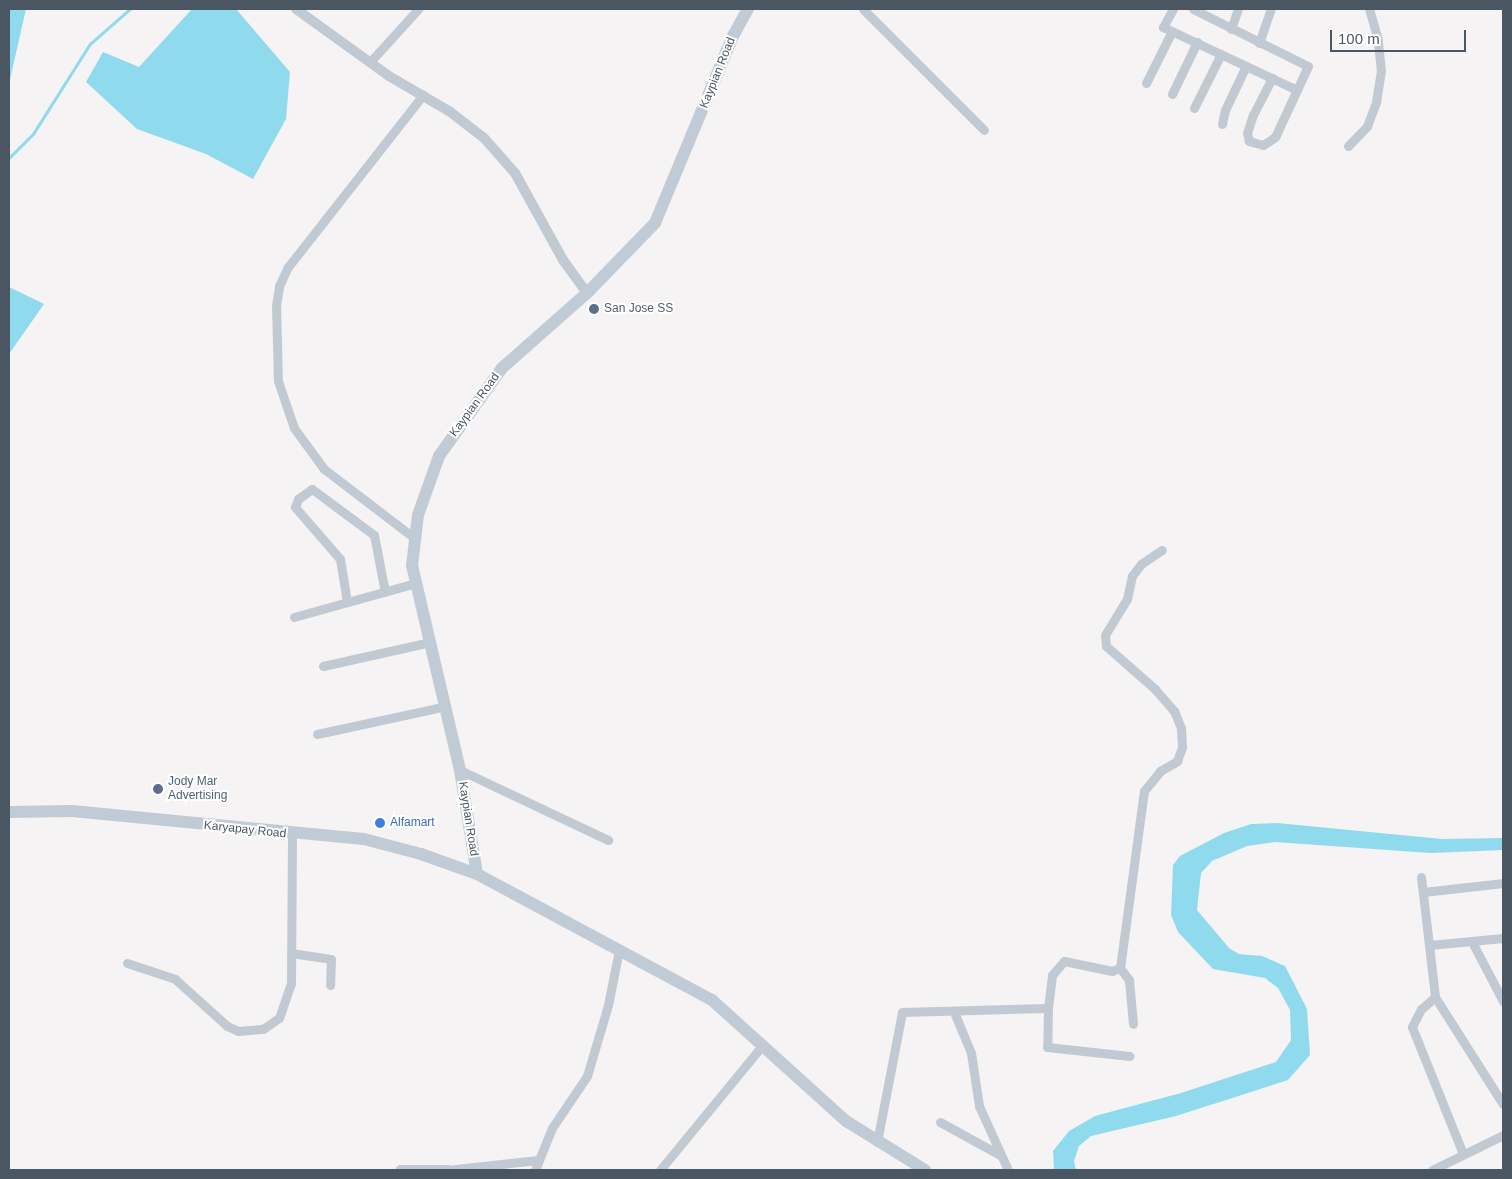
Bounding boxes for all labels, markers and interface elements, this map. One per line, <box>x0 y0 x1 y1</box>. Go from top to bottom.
scale bar <box>1332 20 1468 52</box>
text: 100 m <box>1338 30 1380 47</box>
street label: Kaypian Road <box>697 35 739 111</box>
place label: San Jose SS <box>604 302 673 316</box>
marker: San Jose SS <box>588 303 600 315</box>
street label: Kaypian Road <box>447 370 503 440</box>
place label: Jody Mar Advertising <box>168 775 227 803</box>
street label: Kaypian Road <box>455 781 481 857</box>
marker: Jody Mar Advertising <box>152 783 164 795</box>
place label: Alfamart <box>390 816 435 830</box>
marker: Alfamart <box>374 817 386 829</box>
street label: Karyapay Road <box>203 819 287 841</box>

